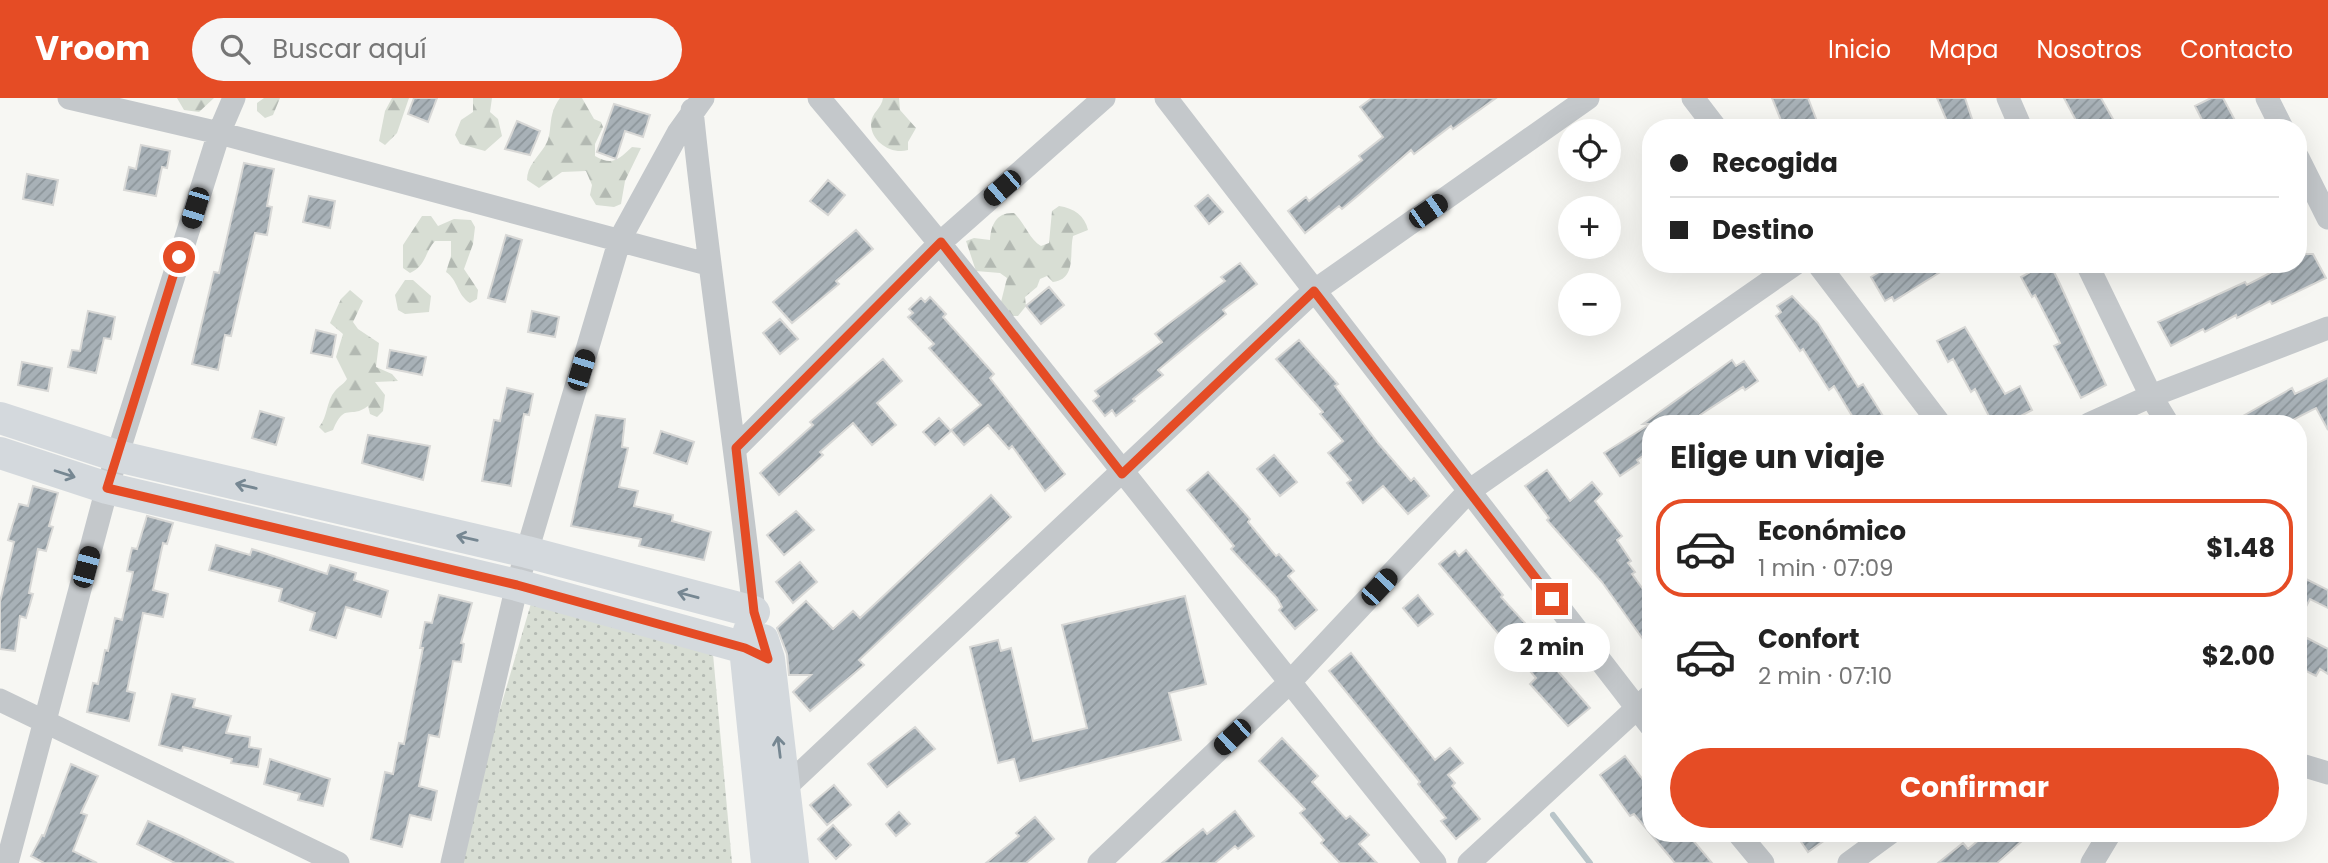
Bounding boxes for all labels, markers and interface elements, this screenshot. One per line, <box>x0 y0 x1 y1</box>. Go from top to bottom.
search box <box>192 18 682 81</box>
text: Vroom <box>35 25 150 72</box>
icon: search <box>216 30 254 68</box>
text: Buscar aquí <box>272 31 427 67</box>
text: Inicio <box>1828 33 1891 66</box>
text: Mapa <box>1929 33 1998 66</box>
text: Nosotros <box>2036 33 2142 66</box>
text: Contacto <box>2180 33 2293 66</box>
map controls <box>1558 119 1621 336</box>
button: locate <box>1558 119 1621 182</box>
text: Recogida <box>1712 145 1838 181</box>
car <box>980 166 1025 210</box>
car <box>179 185 212 231</box>
car <box>1405 190 1452 232</box>
button: + <box>1558 196 1621 259</box>
text: Destino <box>1712 212 1814 248</box>
route start <box>163 241 195 273</box>
button: − <box>1558 273 1621 336</box>
car <box>565 347 598 393</box>
text: Elige un viaje <box>1670 434 1885 479</box>
one-way arrow <box>53 469 75 482</box>
one-way arrow <box>235 479 258 492</box>
text: Económico <box>1758 513 1906 549</box>
icon: car <box>1674 517 1737 580</box>
text: $1.48 <box>2206 530 2275 566</box>
one-way arrow <box>456 531 479 544</box>
car <box>71 544 102 590</box>
text: 1 min · 07:09 <box>1758 552 1894 584</box>
car <box>1357 564 1402 610</box>
route end <box>1536 583 1568 615</box>
one-way arrow <box>677 588 700 601</box>
text: Confort <box>1758 621 1860 657</box>
callout: 2 min <box>1494 624 1610 672</box>
icon: car <box>1674 625 1737 688</box>
text: 2 min <box>1520 631 1584 663</box>
text: $2.00 <box>2202 638 2275 674</box>
text: 2 min · 07:10 <box>1758 660 1892 692</box>
car <box>1210 715 1255 759</box>
one-way arrow <box>772 736 785 758</box>
button: Confirmar <box>1670 748 2279 828</box>

